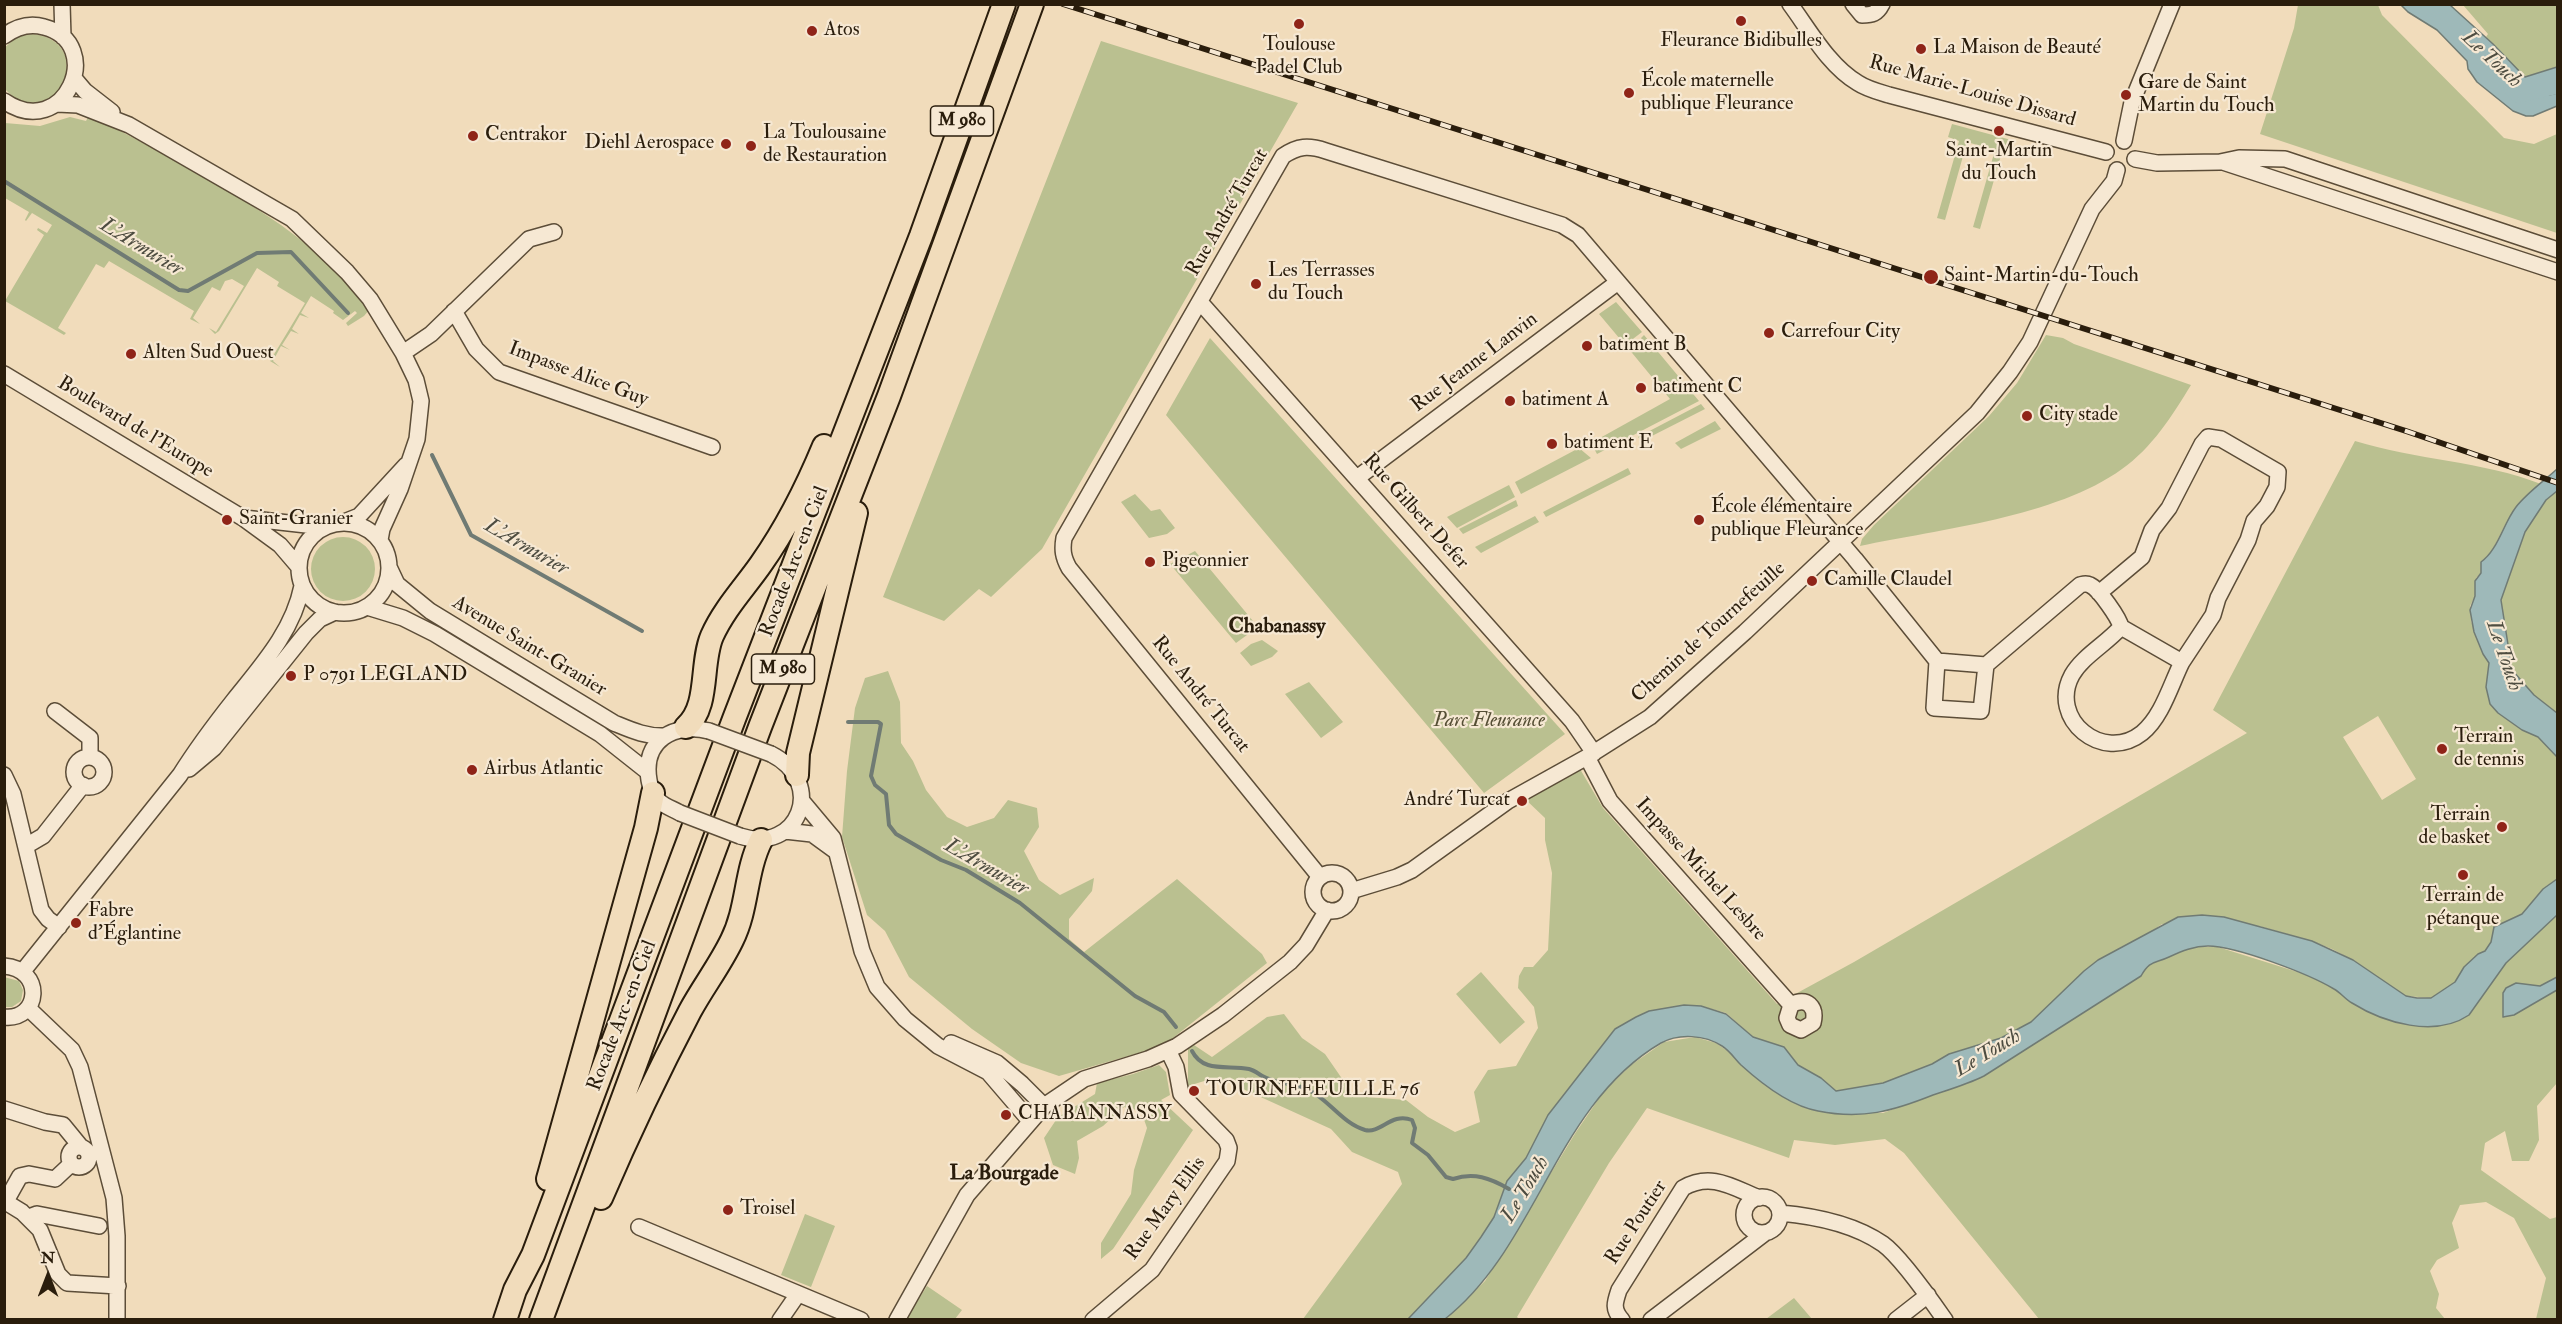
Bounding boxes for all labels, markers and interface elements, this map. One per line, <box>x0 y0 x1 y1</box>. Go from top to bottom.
marker: Fleurance Bidibulles <box>1734 14 1748 28</box>
marker: Toulouse Padel Club <box>1292 17 1306 31</box>
place label: Atos <box>824 19 860 43</box>
marker: Atos <box>805 24 819 38</box>
water label: Le Touch <box>2456 26 2526 94</box>
place label: Fleurance Bidibulles <box>1660 30 1822 54</box>
place label: Toulouse Padel Club <box>1256 34 1342 81</box>
place label: La Maison de Beauté <box>1933 37 2101 61</box>
marker: La Maison de Beauté <box>1914 42 1928 56</box>
street label: Rue Marie-Louise Dissard <box>1866 51 2078 133</box>
place label: École maternelle publique Fleurance <box>1641 70 1793 117</box>
place label: Gare de Saint Martin du Touch <box>2138 72 2274 119</box>
marker: École maternelle publique Fleurance <box>1622 86 1636 100</box>
marker: Gare de Saint Martin du Touch <box>2119 88 2133 102</box>
road number: M 980 <box>930 106 994 136</box>
place label: La Toulousaine de Restauration <box>763 122 887 169</box>
place label: Centrakor <box>485 124 567 148</box>
marker: Saint-Martin du Touch <box>1992 124 2006 138</box>
marker: Centrakor <box>466 129 480 143</box>
place label: Diehl Aerospace <box>585 132 714 156</box>
marker: Diehl Aerospace <box>719 137 733 151</box>
marker: La Toulousaine de Restauration <box>744 139 758 153</box>
place label: Saint-Martin du Touch <box>1946 140 2052 187</box>
street label: Rue André Turcat <box>1182 145 1274 281</box>
water label: L'Armurier <box>95 213 187 283</box>
place label: Les Terrasses du Touch <box>1268 260 1375 307</box>
place label: Saint-Martin-du-Touch <box>1944 265 2139 289</box>
marker: Saint-Martin-du-Touch <box>1922 268 1940 286</box>
marker: Les Terrasses du Touch <box>1249 277 1263 291</box>
street label: Rue Jeanne Lanvin <box>1407 308 1543 418</box>
place label: Carrefour City <box>1781 321 1900 345</box>
marker: Carrefour City <box>1762 326 1776 340</box>
place label: batiment B <box>1599 334 1687 358</box>
street label: Impasse Alice Guy <box>505 337 651 413</box>
marker: batiment B <box>1580 339 1594 353</box>
place label: Alten Sud Ouest <box>143 342 274 366</box>
marker: Alten Sud Ouest <box>124 347 138 361</box>
street label: Boulevard de l'Europe <box>53 372 217 484</box>
place label: batiment C <box>1653 376 1742 400</box>
marker: batiment C <box>1634 381 1648 395</box>
place label: batiment A <box>1522 389 1609 413</box>
marker: batiment A <box>1503 394 1517 408</box>
place label: City stade <box>2039 404 2118 428</box>
marker: City stade <box>2020 409 2034 423</box>
place label: batiment E <box>1564 432 1653 456</box>
marker: batiment E <box>1545 437 1559 451</box>
street label: Rue Gilbert Defer <box>1357 449 1473 575</box>
street label: Rocade Arc-en-Ciel <box>755 483 835 641</box>
place label: École élémentaire publique Fleurance <box>1711 496 1863 543</box>
place label: Saint-Granier <box>239 508 353 532</box>
marker: Saint-Granier <box>220 513 234 527</box>
marker: École élémentaire publique Fleurance <box>1692 513 1706 527</box>
water label: L'Armurier <box>480 514 572 582</box>
place label: Pigeonnier <box>1162 550 1248 574</box>
marker: Pigeonnier <box>1143 555 1157 569</box>
street label: Chemin de Tournefeuille <box>1627 558 1791 708</box>
place label: Camille Claudel <box>1824 569 1952 593</box>
marker: Camille Claudel <box>1805 574 1819 588</box>
street label: Avenue Saint-Granier <box>447 591 611 703</box>
district label: Chabanassy <box>1228 614 1326 640</box>
water label: Le Touch <box>2479 618 2527 694</box>
street label: Rue André Turcat <box>1146 632 1254 758</box>
road number: M 980 <box>752 654 814 684</box>
place label: P 0791 LEGLAND <box>303 664 467 688</box>
marker: P 0791 LEGLAND <box>284 669 298 683</box>
park label: Parc Fleurance <box>1433 710 1545 734</box>
place label: Terrain de tennis <box>2454 726 2524 773</box>
marker: Terrain de tennis <box>2435 742 2449 756</box>
place label: Airbus Atlantic <box>484 758 603 782</box>
marker: Airbus Atlantic <box>465 763 479 777</box>
place label: André Turcat <box>1404 789 1510 813</box>
marker: André Turcat <box>1515 794 1529 808</box>
street label: Impasse Michel Lesbre <box>1629 794 1771 946</box>
place label: Terrain de basket <box>2419 804 2490 851</box>
marker: Terrain de basket <box>2495 820 2509 834</box>
water label: L'Armurier <box>940 834 1032 902</box>
marker: Terrain de pétanque <box>2456 868 2470 882</box>
place label: Terrain de pétanque <box>2422 885 2504 932</box>
place label: Fabre d'Églantine <box>88 900 181 947</box>
marker: Fabre d'Églantine <box>69 916 83 930</box>
street label: Rocade Arc-en-Ciel <box>583 937 663 1095</box>
water label: Le Touch <box>1950 1024 2026 1084</box>
place label: TOURNEFEUILLE 76 <box>1206 1079 1419 1103</box>
marker: TOURNEFEUILLE 76 <box>1187 1084 1201 1098</box>
place label: CHABANNASSY <box>1018 1103 1172 1127</box>
marker: CHABANNASSY <box>999 1108 1013 1122</box>
water label: Le Touch <box>1496 1152 1556 1228</box>
street label: Rue Mary Ellis <box>1121 1153 1211 1265</box>
district label: La Bourgade <box>950 1161 1058 1187</box>
street label: Rue Poutier <box>1601 1176 1673 1270</box>
place label: Troisel <box>740 1198 795 1222</box>
marker: Troisel <box>721 1203 735 1217</box>
north arrow <box>18 1246 78 1306</box>
text: N <box>41 1248 55 1268</box>

